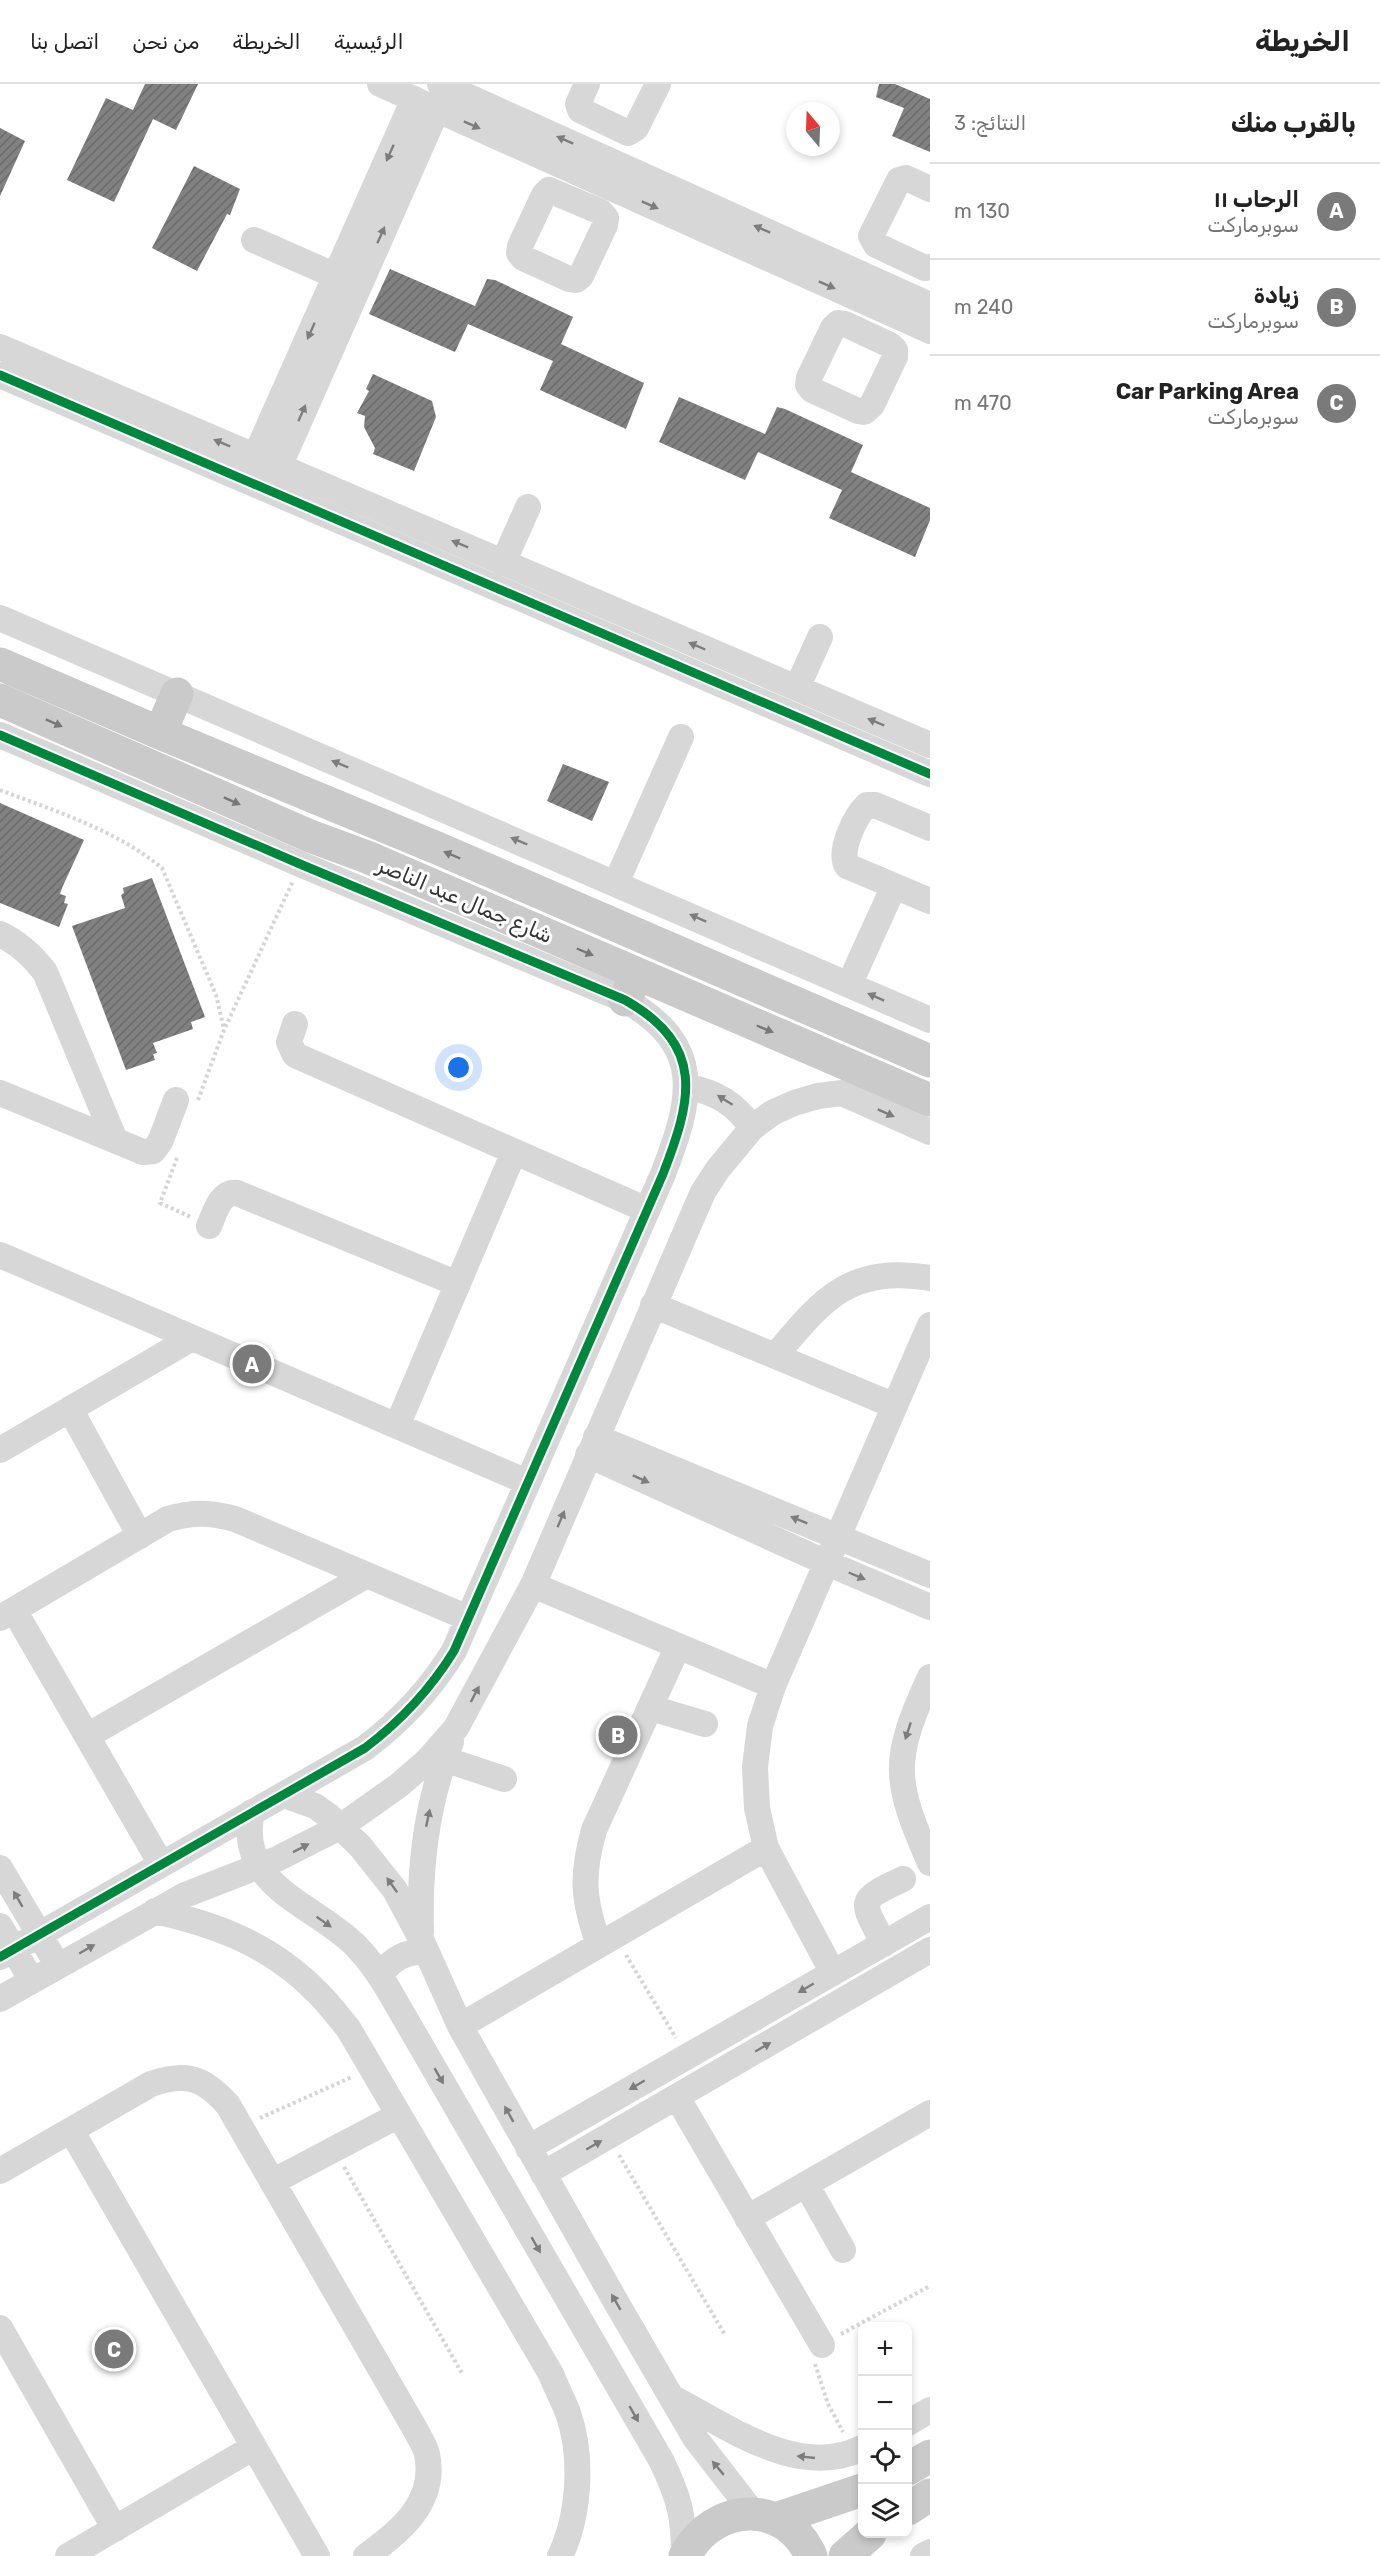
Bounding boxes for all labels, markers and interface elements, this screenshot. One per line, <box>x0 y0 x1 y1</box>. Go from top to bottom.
text: الخريطة <box>1255 25 1350 58</box>
text: اتصل بنا <box>30 29 99 54</box>
text: من نحن <box>132 29 199 54</box>
text: الخريطة <box>232 29 301 54</box>
text: الرئيسية <box>334 29 404 54</box>
north arrow <box>786 102 840 156</box>
text: بالقرب منك <box>1231 108 1356 139</box>
text: النتائج: 3 <box>954 111 1026 135</box>
one-way arrow <box>463 121 480 130</box>
one-way arrow <box>556 136 573 145</box>
one-way arrow <box>385 144 395 162</box>
text: الرحاب ١١ <box>1214 186 1299 213</box>
text: 130 m <box>954 199 1010 223</box>
text: A <box>1329 199 1344 223</box>
one-way arrow <box>641 201 658 210</box>
text: سوبرماركت <box>1207 213 1299 237</box>
one-way arrow <box>752 224 770 234</box>
one-way arrow <box>377 226 387 244</box>
one-way arrow <box>819 281 836 290</box>
text: زيادة <box>1254 282 1299 309</box>
text: 240 m <box>954 295 1013 319</box>
text: B <box>1329 295 1344 319</box>
text: سوبرماركت <box>1207 309 1299 333</box>
one-way arrow <box>306 322 315 340</box>
text: Car Parking Area <box>1116 378 1299 405</box>
text: 470 m <box>954 391 1012 415</box>
text: C <box>1329 391 1344 415</box>
one-way arrow <box>298 405 307 422</box>
text: سوبرماركت <box>1207 405 1299 429</box>
one-way arrow <box>213 438 231 448</box>
one-way arrow <box>450 539 468 549</box>
one-way arrow <box>688 640 706 650</box>
one-way arrow <box>867 717 885 727</box>
one-way arrow <box>45 718 63 728</box>
one-way arrow <box>330 759 348 769</box>
one-way arrow <box>224 797 241 806</box>
one-way arrow <box>509 836 527 846</box>
one-way arrow <box>444 850 461 859</box>
street label: شارع جمال عبد الناصر <box>371 851 556 950</box>
one-way arrow <box>689 914 706 923</box>
one-way arrow <box>577 947 595 957</box>
one-way arrow <box>868 992 885 1001</box>
one-way arrow <box>756 1024 774 1034</box>
your location <box>444 1053 473 1082</box>
one-way arrow <box>716 1095 733 1106</box>
one-way arrow <box>877 1109 895 1118</box>
pin: A <box>232 1342 272 1386</box>
one-way arrow <box>633 1474 651 1484</box>
one-way arrow <box>556 1509 566 1527</box>
one-way arrow <box>790 1515 808 1524</box>
one-way arrow <box>849 1571 867 1581</box>
one-way arrow <box>470 1685 480 1702</box>
pin: B <box>598 1712 638 1758</box>
one-way arrow <box>902 1722 912 1740</box>
one-way arrow <box>424 1808 434 1827</box>
one-way arrow <box>292 1843 309 1853</box>
one-way arrow <box>386 1878 398 1894</box>
one-way arrow <box>13 1891 24 1907</box>
one-way arrow <box>315 1916 331 1928</box>
one-way arrow <box>79 1944 95 1955</box>
one-way arrow <box>798 1983 815 1993</box>
one-way arrow <box>755 2042 772 2052</box>
one-way arrow <box>434 2068 444 2085</box>
one-way arrow <box>629 2080 645 2091</box>
one-way arrow <box>504 2106 515 2122</box>
one-way arrow <box>586 2140 603 2150</box>
one-way arrow <box>531 2237 541 2254</box>
one-way arrow <box>611 2294 622 2310</box>
map controls <box>858 2322 912 2538</box>
button: + <box>858 2322 912 2376</box>
pin: C <box>94 2326 134 2372</box>
button: − <box>858 2376 912 2430</box>
one-way arrow <box>628 2406 639 2422</box>
button: locate <box>858 2430 912 2484</box>
one-way arrow <box>796 2452 815 2462</box>
one-way arrow <box>712 2461 725 2476</box>
button: layers <box>858 2484 912 2538</box>

